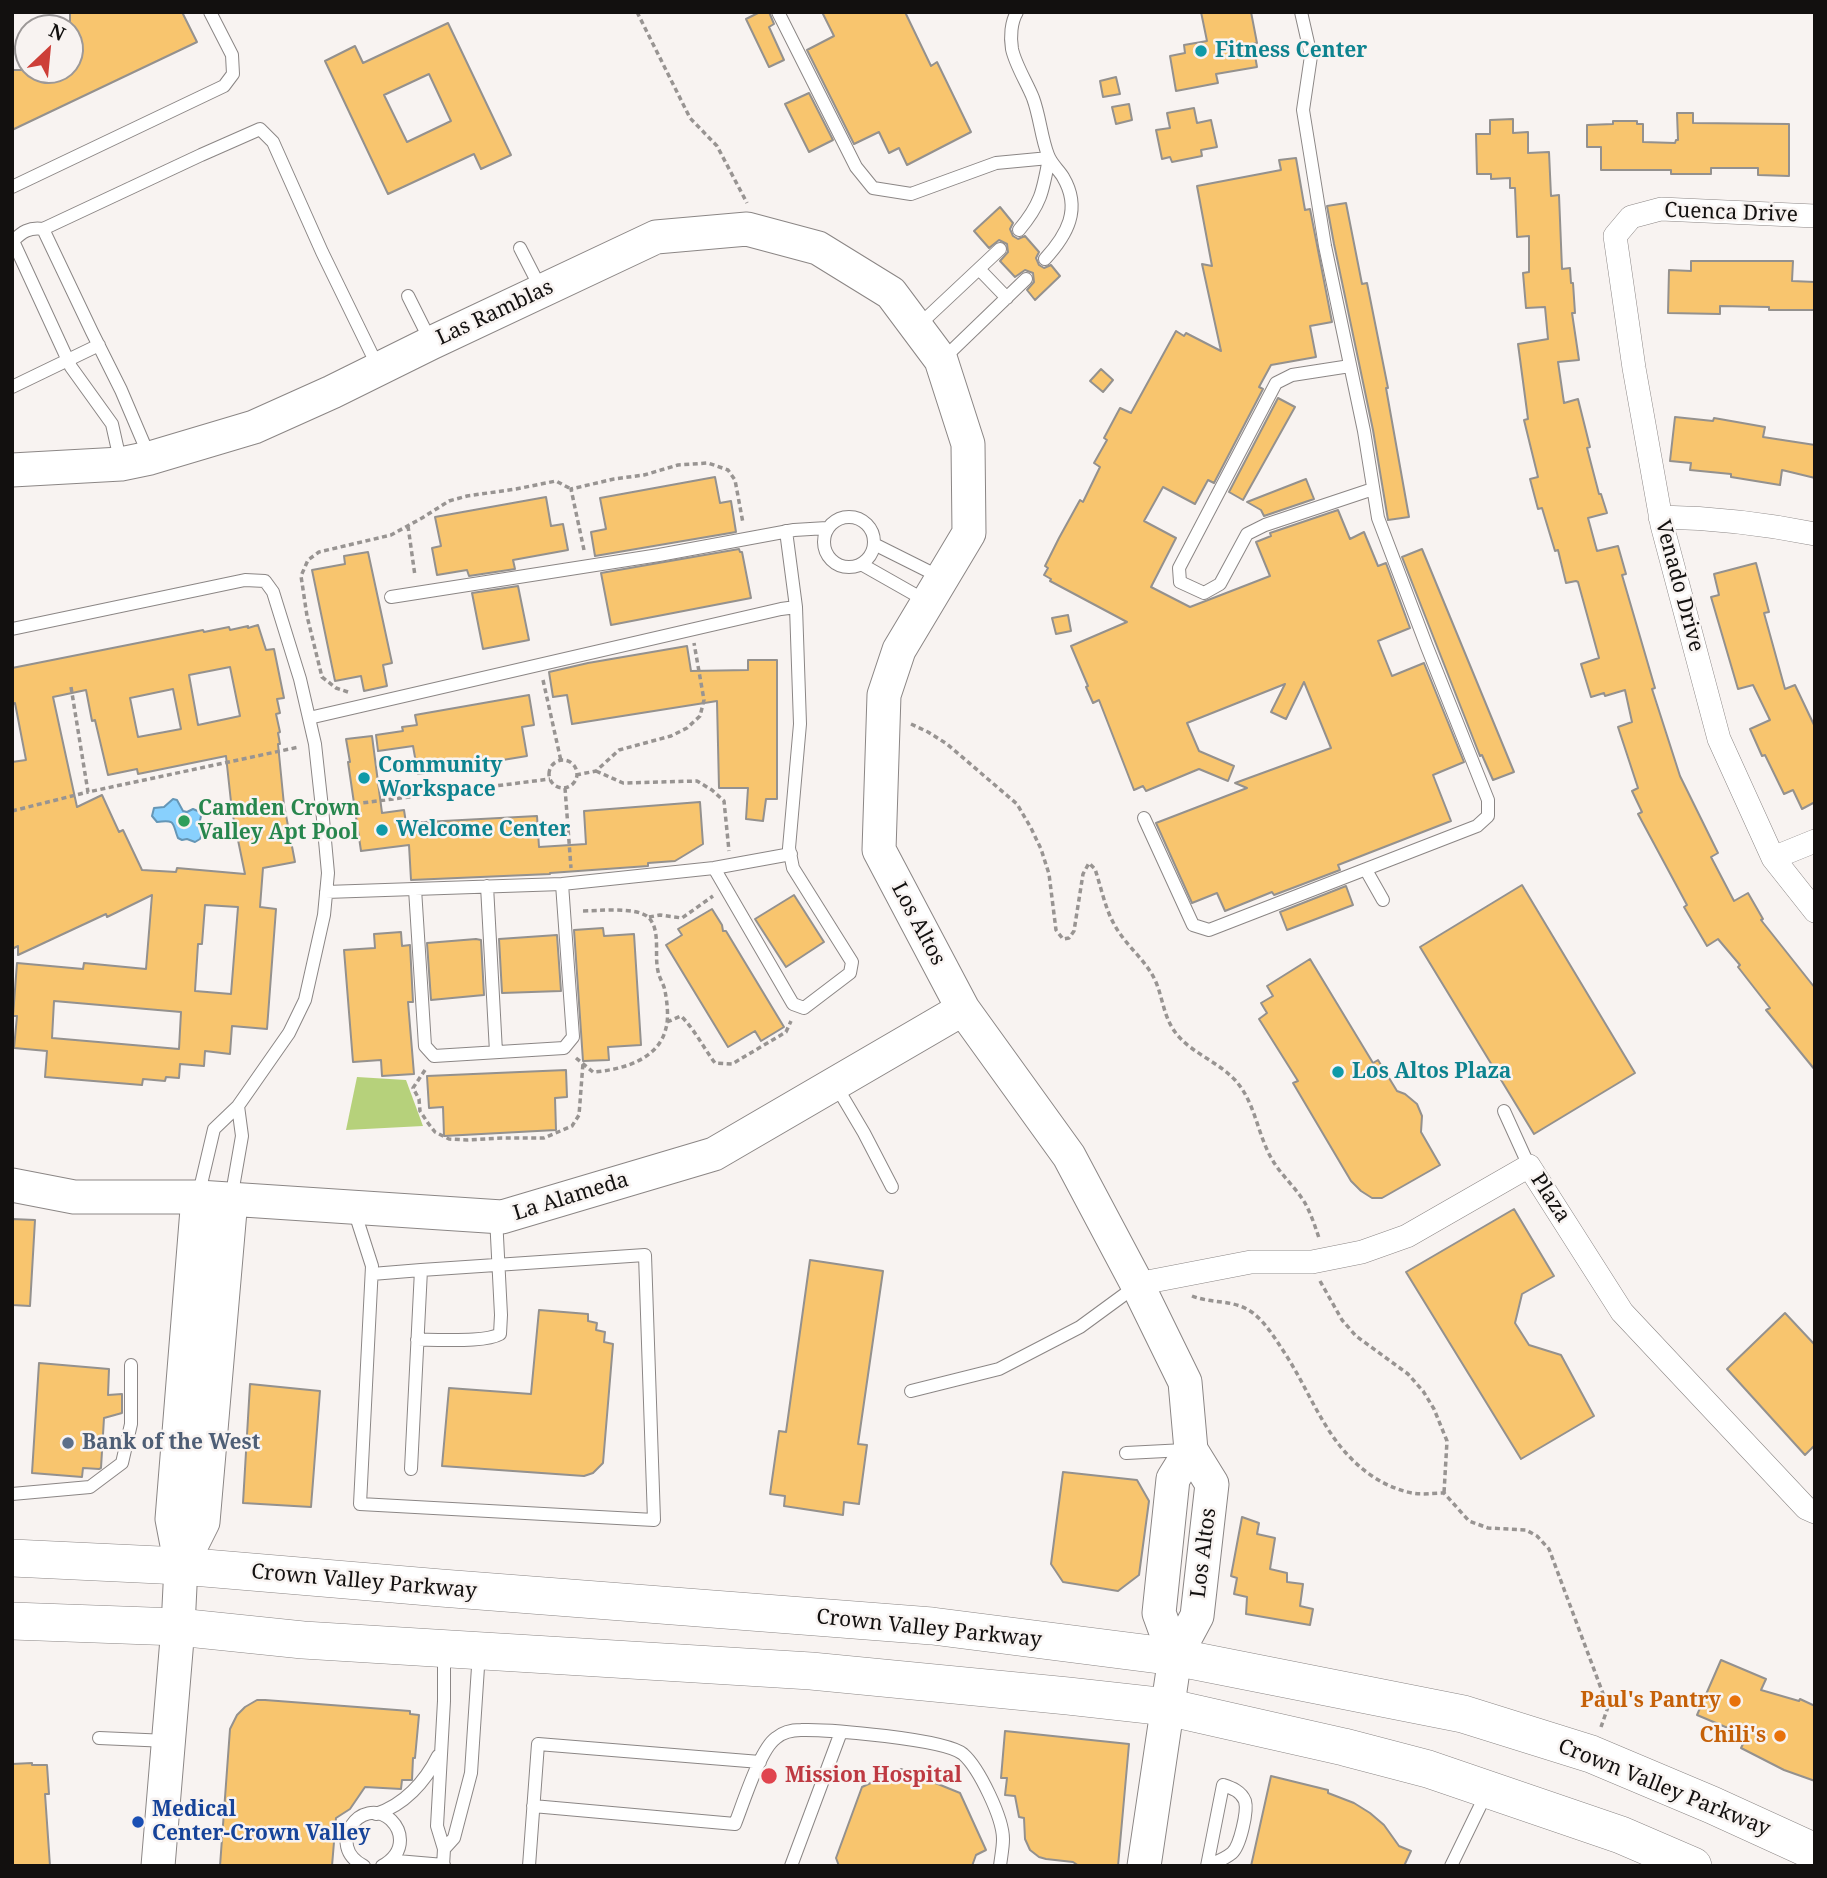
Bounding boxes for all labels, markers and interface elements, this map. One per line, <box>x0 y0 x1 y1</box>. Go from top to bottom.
north arrow <box>14 14 84 84</box>
text: N <box>45 17 70 47</box>
place label: Fitness Center <box>1215 38 1367 64</box>
marker: Fitness Center <box>1193 43 1209 59</box>
street label: Cuenca Drive <box>1664 198 1798 228</box>
street label: Las Ramblas <box>433 275 557 351</box>
street label: Venado Drive <box>1649 517 1709 655</box>
place label: Community Workspace <box>378 753 502 803</box>
marker: Community Workspace <box>356 770 372 786</box>
place label: Camden Crown Valley Apt Pool <box>198 796 360 846</box>
marker: Camden Crown Valley Apt Pool <box>176 813 192 829</box>
place label: Welcome Center <box>396 817 570 843</box>
marker: Welcome Center <box>374 822 390 838</box>
street label: Los Altos <box>886 878 950 970</box>
place label: Los Altos Plaza <box>1352 1059 1511 1085</box>
marker: Los Altos Plaza <box>1330 1064 1346 1080</box>
street label: La Alameda <box>510 1168 632 1226</box>
street label: Plaza <box>1525 1169 1575 1227</box>
place label: Bank of the West <box>82 1430 260 1456</box>
marker: Bank of the West <box>60 1435 76 1451</box>
street label: Los Altos <box>1186 1507 1222 1599</box>
street label: Crown Valley Parkway <box>250 1560 478 1604</box>
street label: Crown Valley Parkway <box>815 1605 1043 1653</box>
place label: Paul's Pantry <box>1580 1688 1721 1714</box>
marker: Paul's Pantry <box>1727 1693 1743 1709</box>
place label: Chili's <box>1700 1723 1766 1749</box>
marker: Chili's <box>1772 1728 1788 1744</box>
street label: Crown Valley Parkway <box>1554 1734 1774 1842</box>
place label: Mission Hospital <box>785 1763 962 1789</box>
marker: Mission Hospital <box>759 1766 779 1786</box>
place label: Medical Center-Crown Valley <box>152 1797 370 1847</box>
marker: Medical Center-Crown Valley <box>130 1814 146 1830</box>

